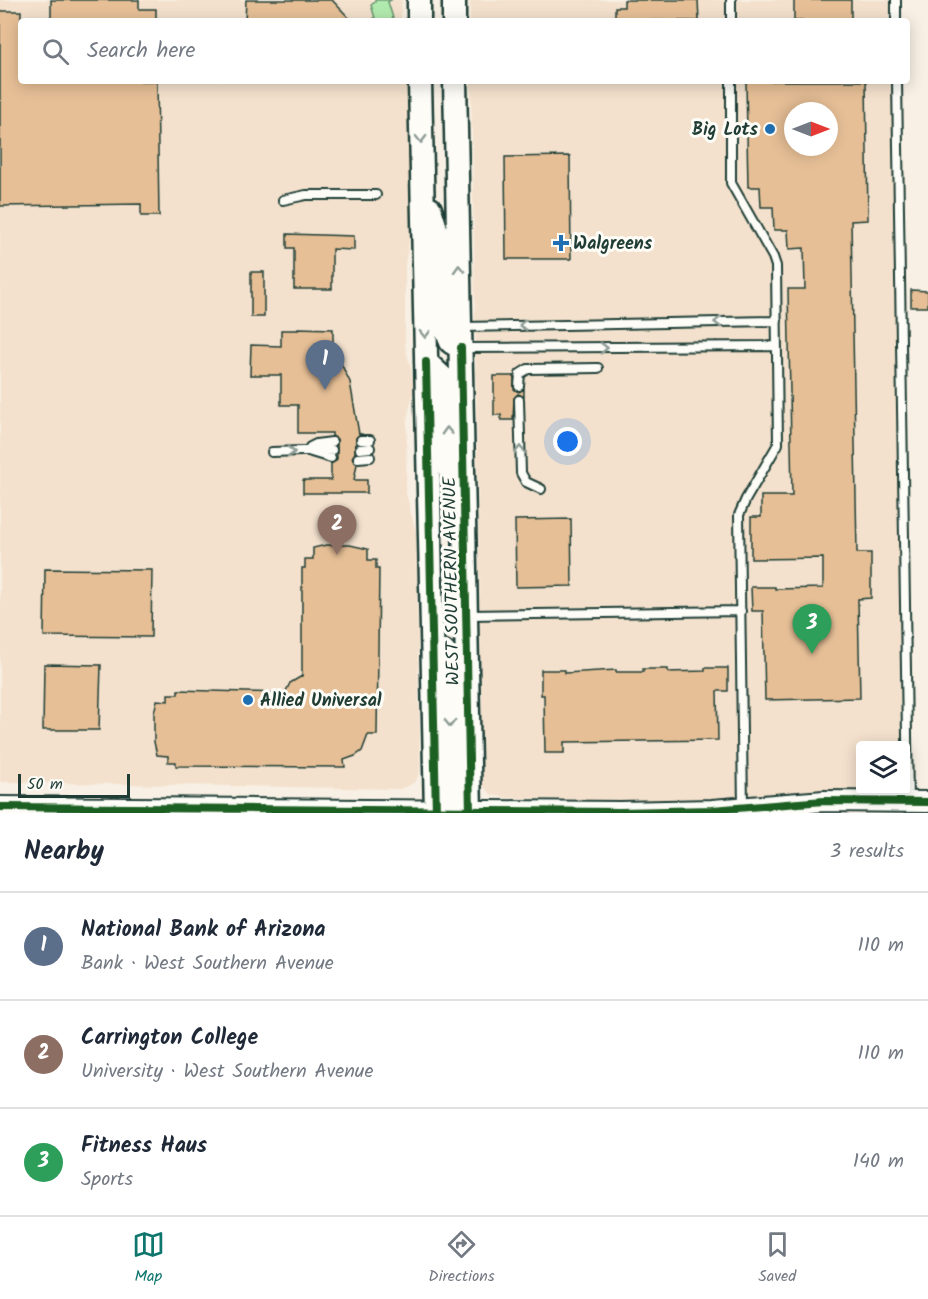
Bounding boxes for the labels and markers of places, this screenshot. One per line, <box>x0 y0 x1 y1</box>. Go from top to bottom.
place label: Big Lots <box>692 116 759 145</box>
marker: Big Lots <box>763 122 777 136</box>
place label: Walgreens <box>573 230 653 259</box>
marker: Walgreens <box>554 236 568 250</box>
pin: 1 <box>306 340 344 390</box>
pin: 2 <box>318 506 356 555</box>
pin: 3 <box>792 604 832 654</box>
place label: Allied Universal <box>260 687 382 716</box>
marker: Allied Universal <box>241 693 255 707</box>

